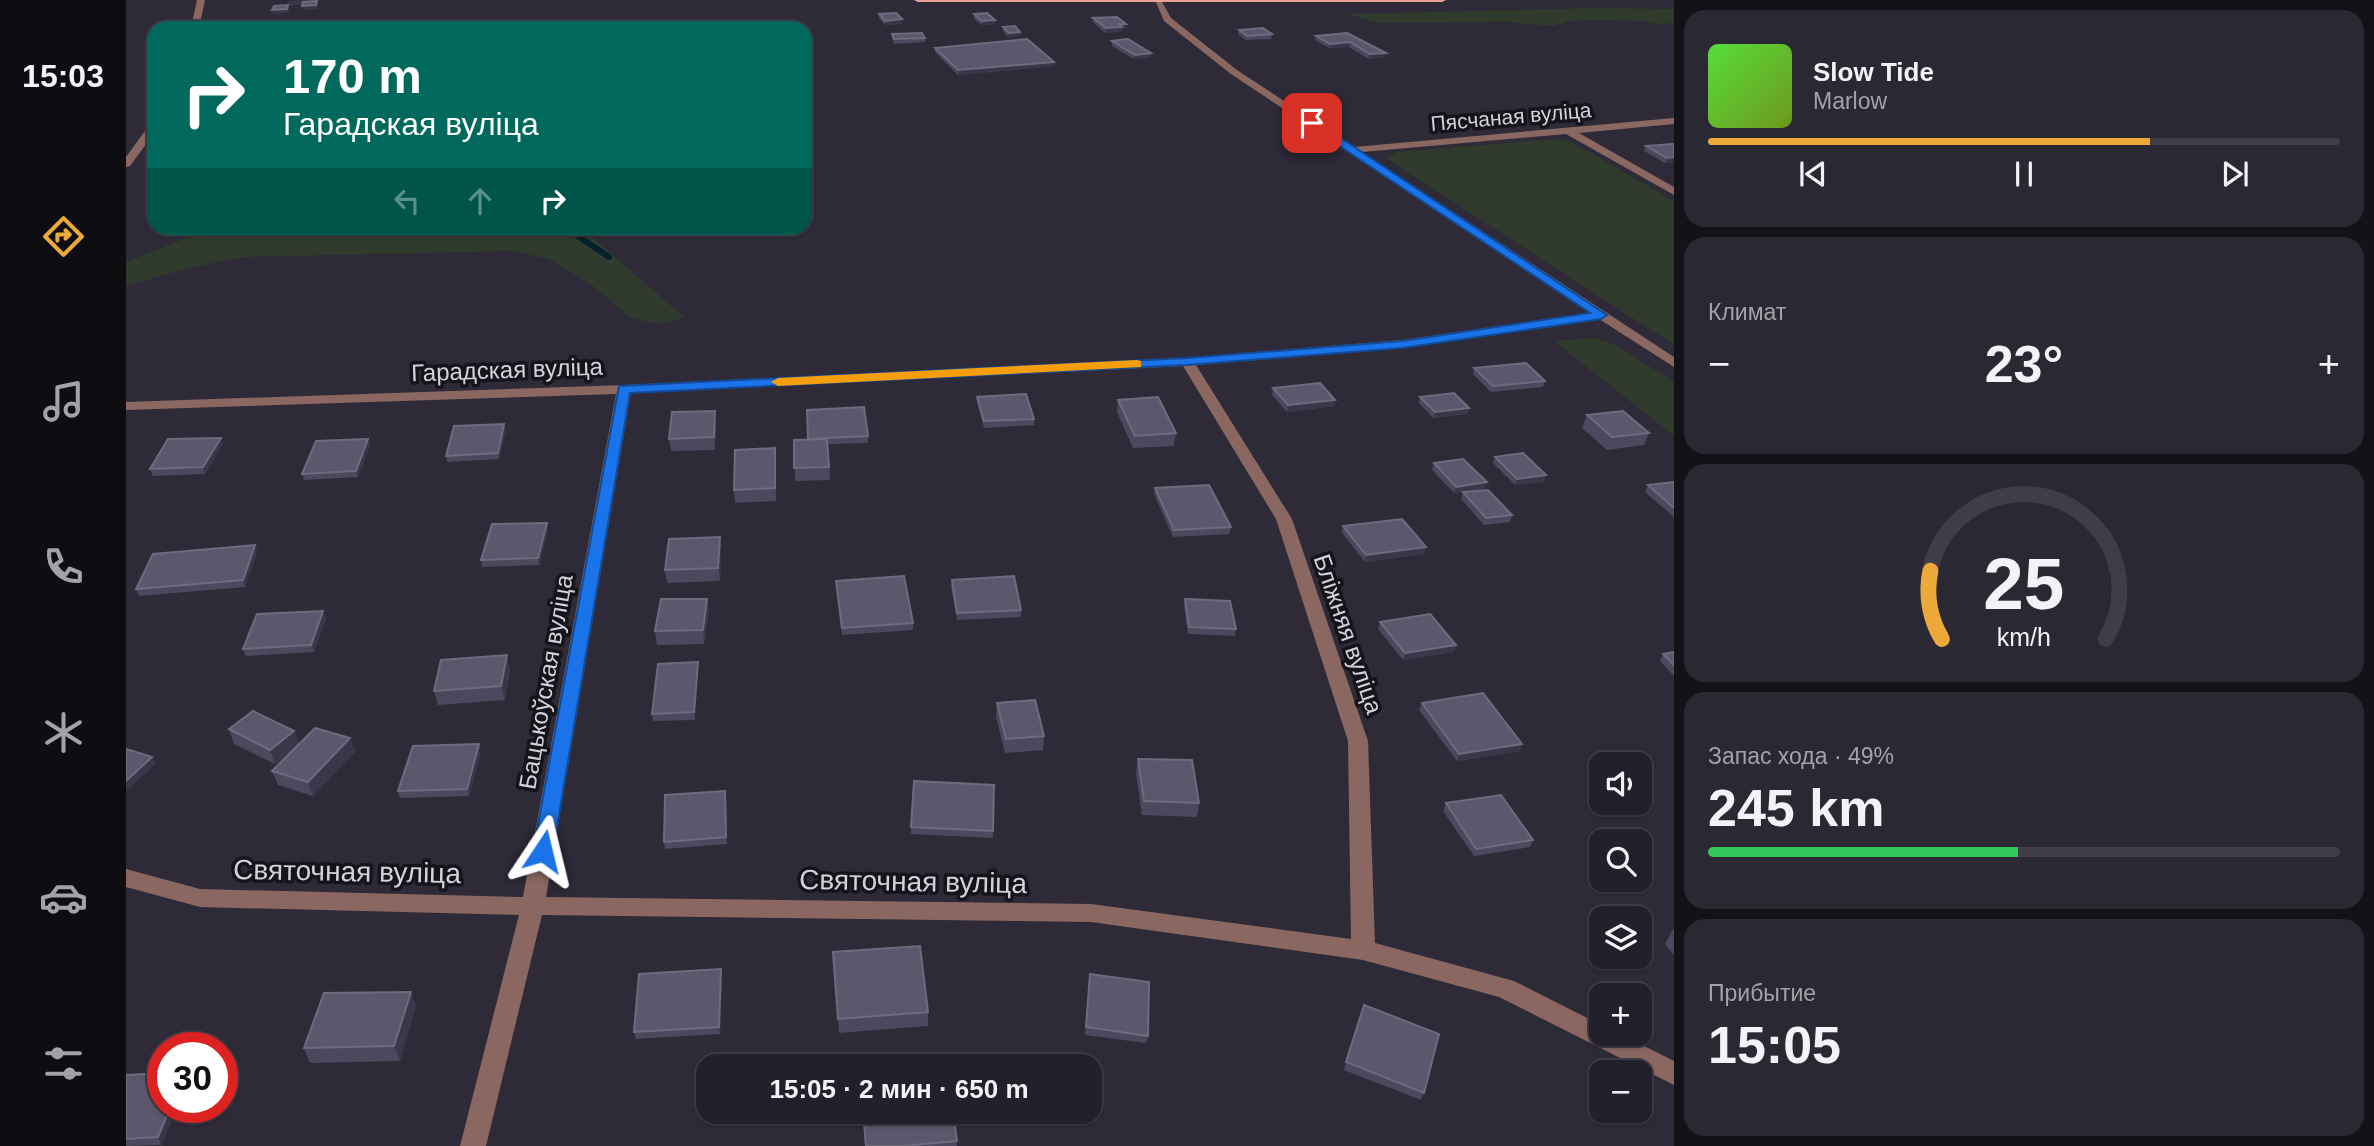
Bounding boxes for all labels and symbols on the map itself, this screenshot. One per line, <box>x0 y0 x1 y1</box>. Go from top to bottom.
pin <box>1282 93 1342 153</box>
street label: Пясчаная вуліца <box>1430 98 1593 135</box>
street label: Гарадская вуліца <box>411 353 604 386</box>
street label: Бліжняя вуліца <box>1309 551 1389 718</box>
street label: Бацькоўская вуліца <box>513 572 578 791</box>
position arrow <box>506 814 580 888</box>
street label: Святочная вуліца <box>233 854 462 889</box>
street label: Святочная вуліца <box>799 864 1028 899</box>
speed limit sign: 30 <box>147 1032 238 1123</box>

